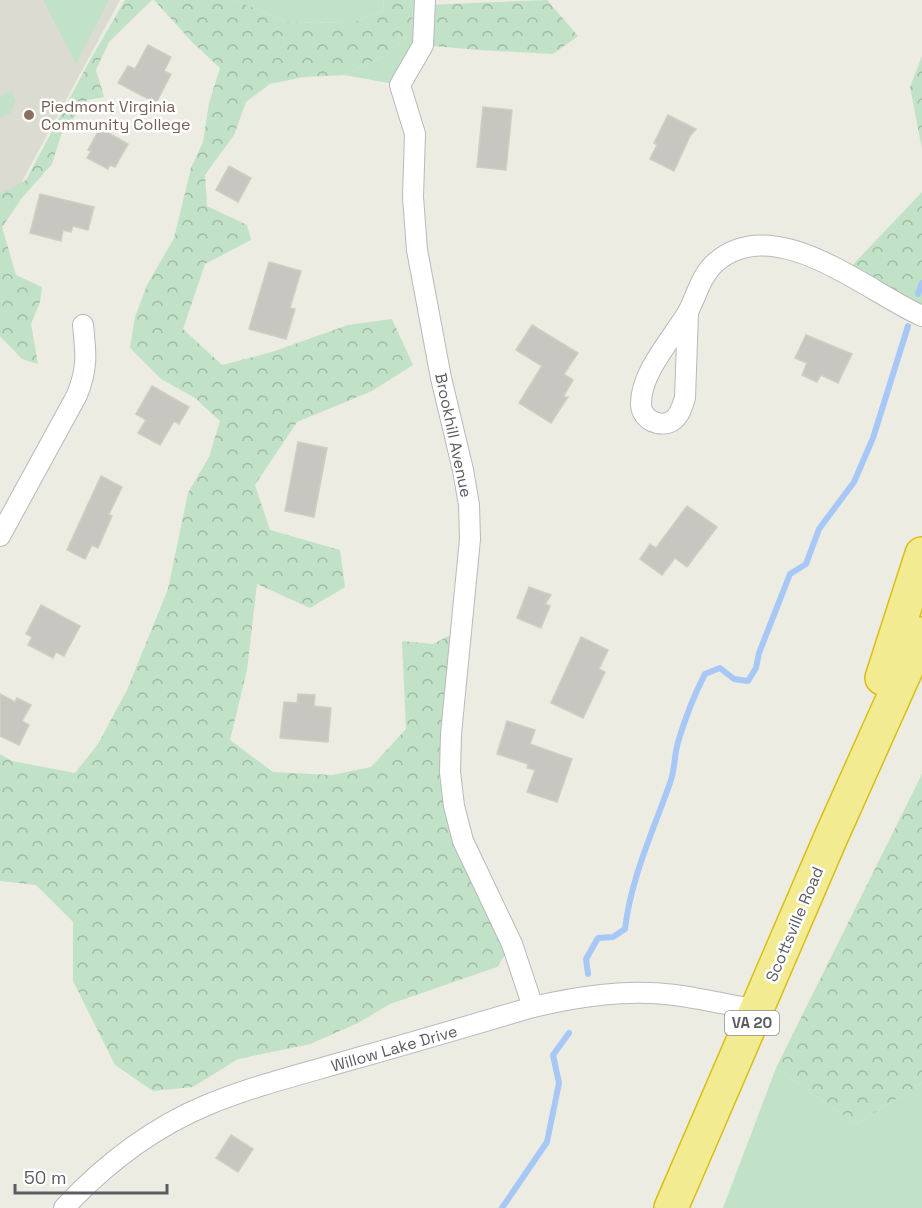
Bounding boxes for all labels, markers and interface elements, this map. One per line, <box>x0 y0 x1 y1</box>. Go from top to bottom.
place label: Piedmont Virginia Community College <box>41 96 191 135</box>
marker: Piedmont Virginia Community College <box>22 108 36 122</box>
street label: Brookhill Avenue <box>430 371 477 499</box>
street label: Scottsville Road <box>761 863 828 985</box>
road number: VA 20 <box>725 1011 779 1035</box>
street label: Willow Lake Drive <box>329 1020 460 1077</box>
scale bar <box>15 1157 166 1195</box>
text: 50 m <box>24 1166 66 1189</box>

